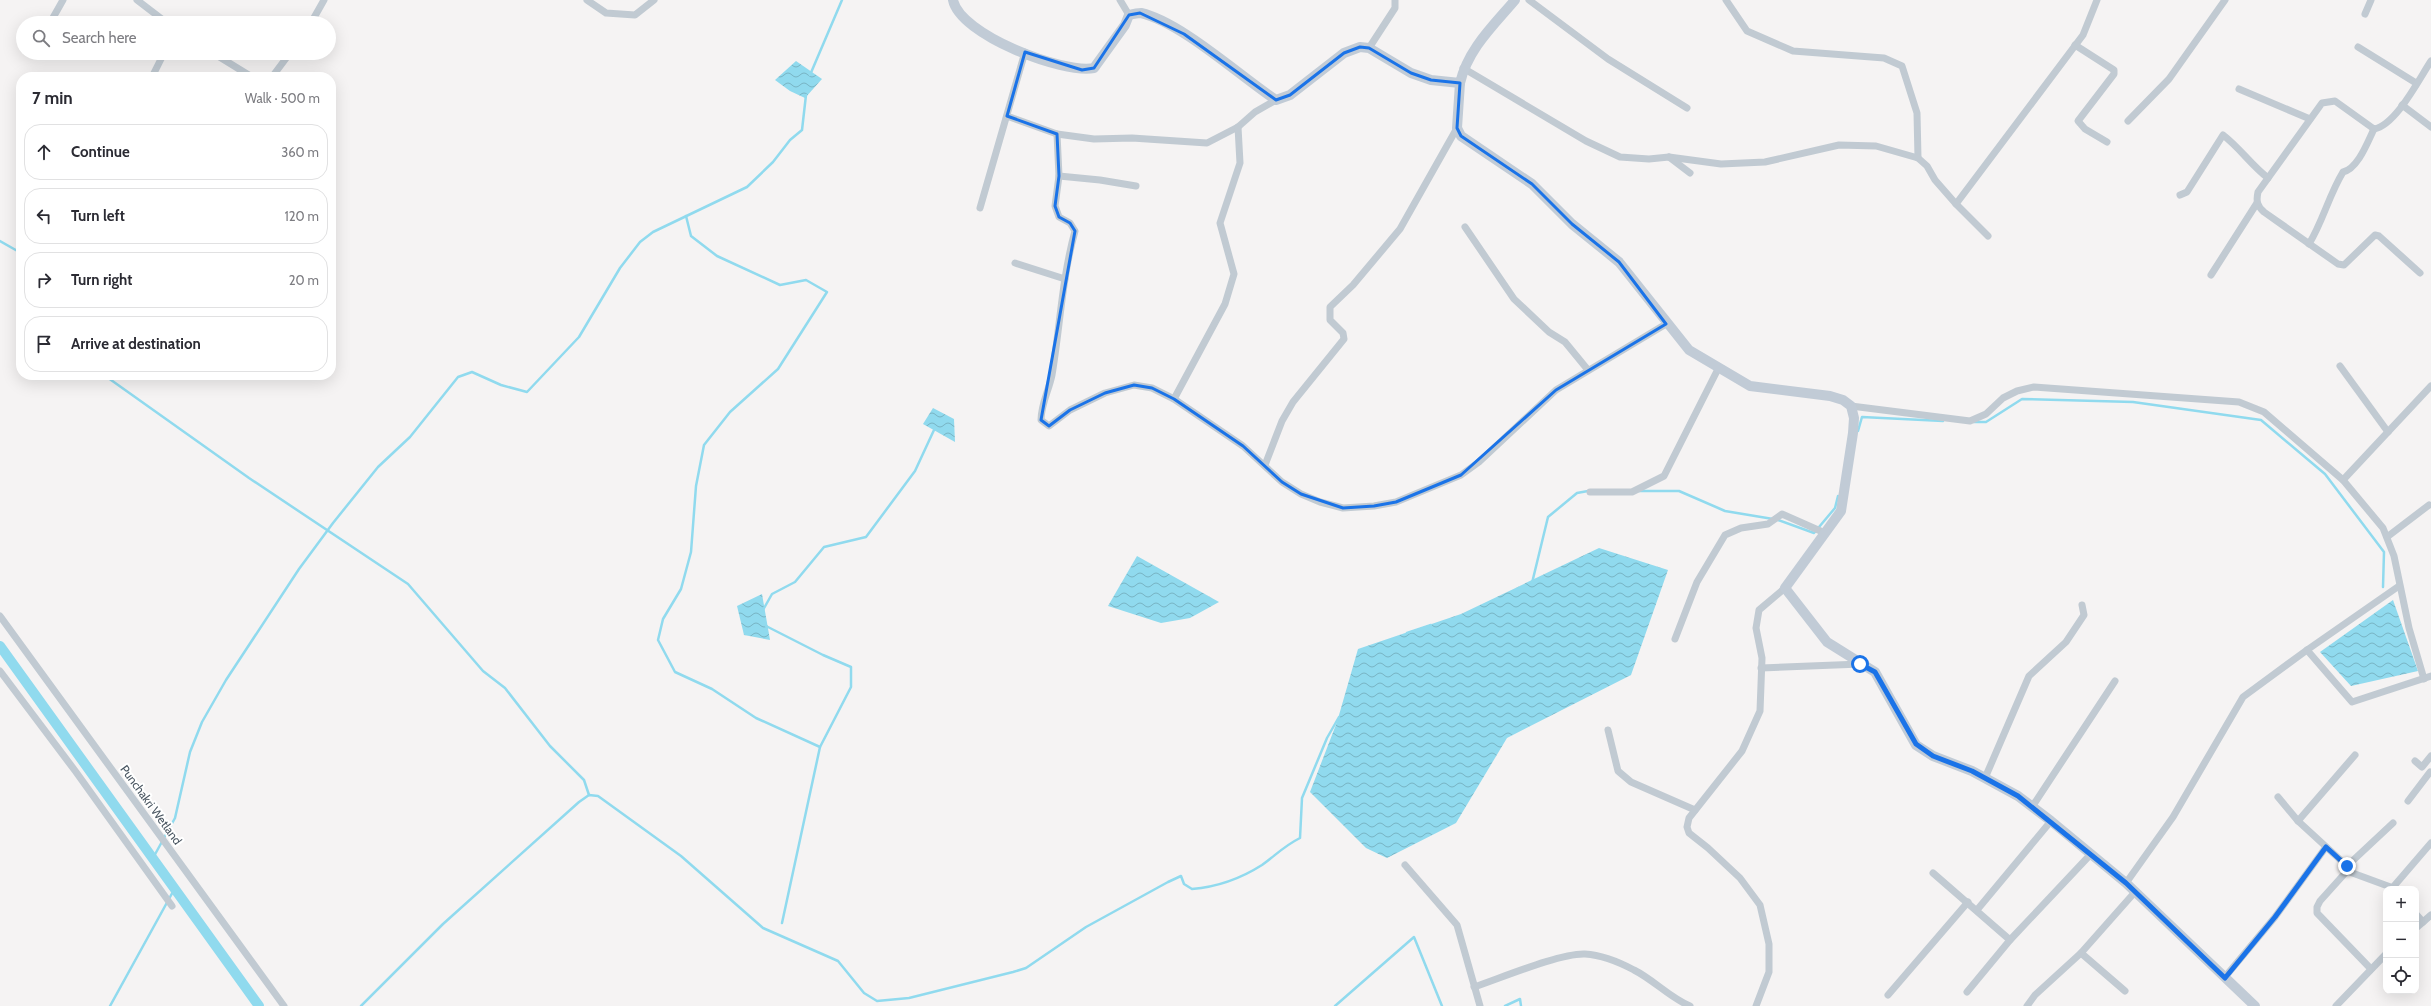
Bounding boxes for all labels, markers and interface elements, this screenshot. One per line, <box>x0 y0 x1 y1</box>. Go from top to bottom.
search box <box>16 16 336 60</box>
icon: search <box>30 27 52 49</box>
text: Search here <box>62 29 137 47</box>
text: 7 min <box>32 88 73 108</box>
text: Walk · 500 m <box>245 90 320 106</box>
icon: ahead <box>33 141 55 163</box>
text: Continue <box>71 143 130 161</box>
text: 360 m <box>281 144 319 160</box>
icon: left <box>33 205 55 227</box>
text: Turn left <box>71 207 125 225</box>
text: 120 m <box>285 208 319 224</box>
icon: right <box>33 269 55 291</box>
text: Turn right <box>71 271 132 289</box>
text: 20 m <box>289 272 319 288</box>
icon: arrive <box>33 333 55 355</box>
text: Arrive at destination <box>71 335 201 353</box>
route start <box>1851 655 1869 673</box>
street label: Punchakri Wetland <box>117 762 185 848</box>
route end <box>2338 857 2356 875</box>
map controls <box>2383 886 2419 994</box>
button: + <box>2383 886 2419 922</box>
button: − <box>2383 922 2419 958</box>
button: locate <box>2383 958 2419 994</box>

